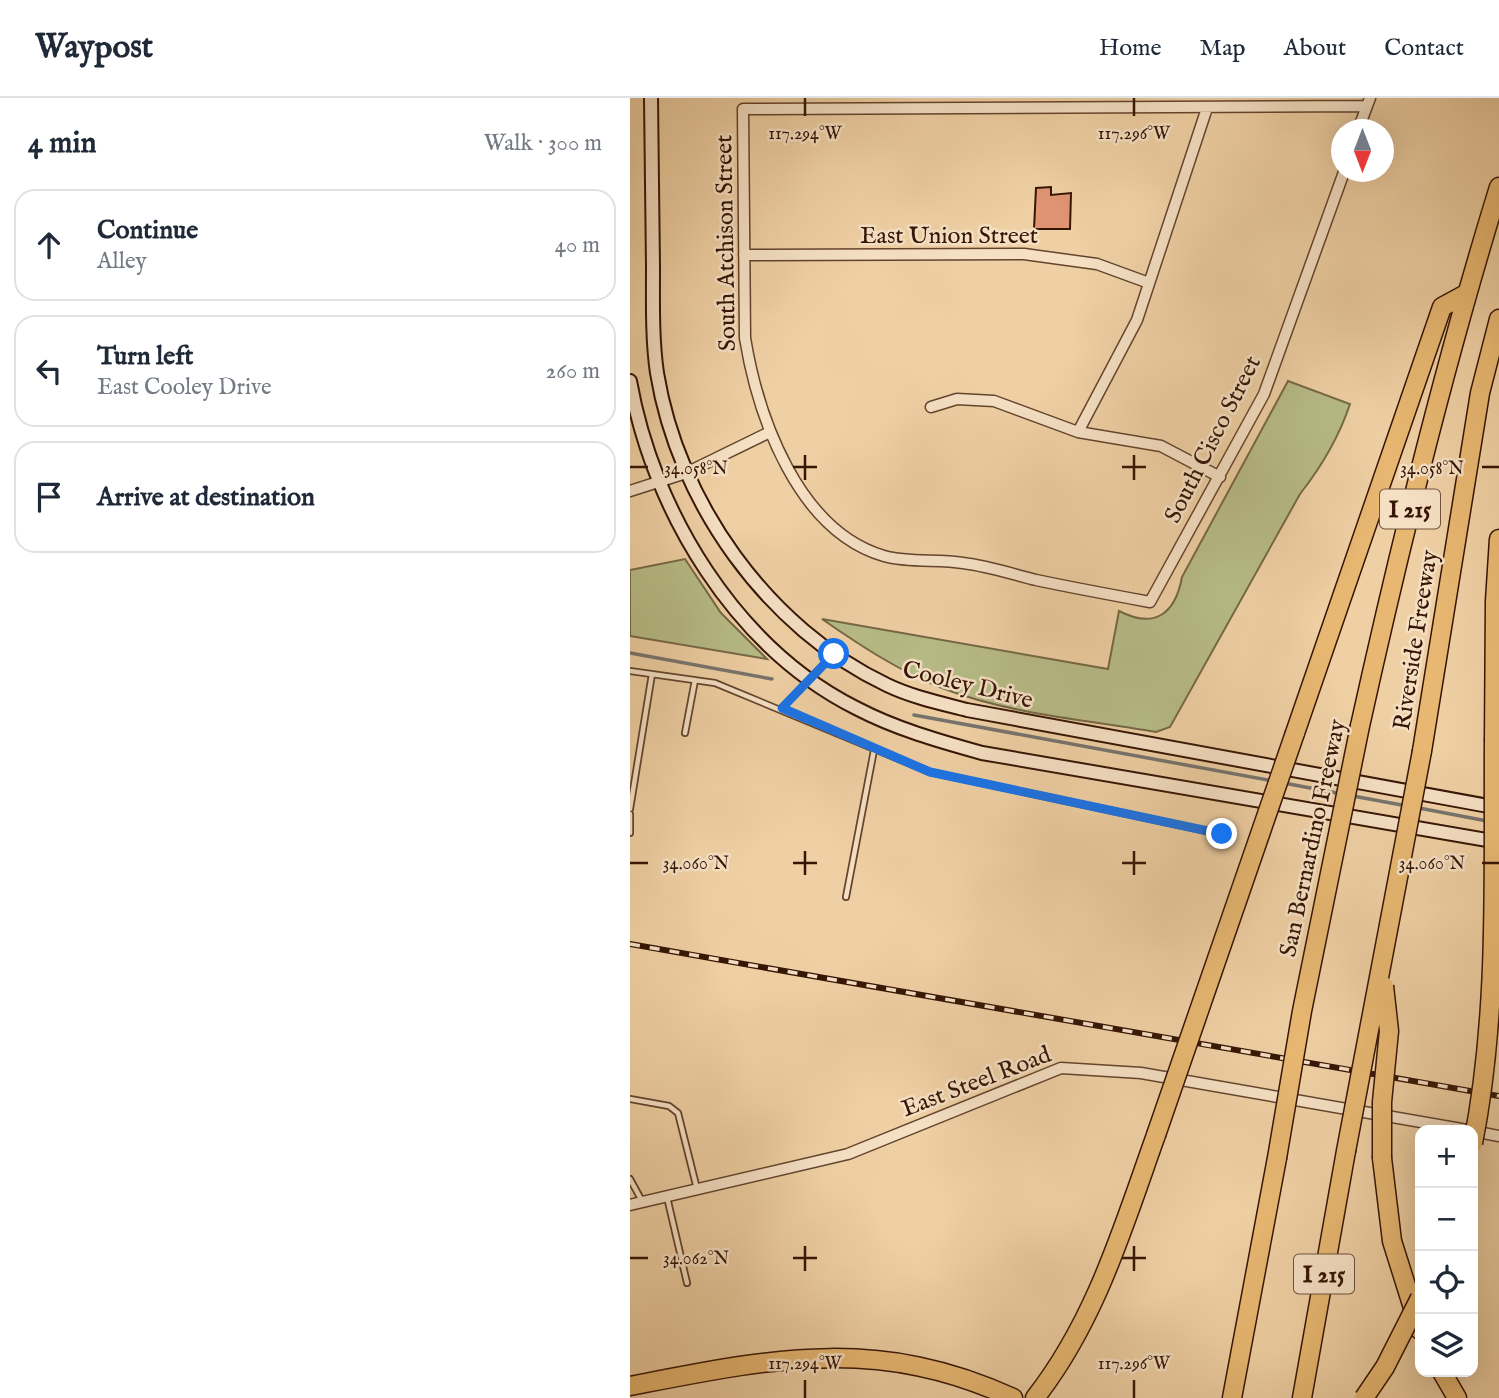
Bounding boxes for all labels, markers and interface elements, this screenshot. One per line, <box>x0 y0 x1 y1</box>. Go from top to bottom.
text: Waypost <box>35 27 153 69</box>
text: Home <box>1099 33 1162 64</box>
text: Map <box>1200 33 1246 64</box>
text: About <box>1284 33 1346 64</box>
text: Contact <box>1384 33 1464 64</box>
north arrow <box>1331 119 1394 182</box>
text: 117.294°W <box>768 123 843 146</box>
text: 117.296°W <box>1098 123 1171 146</box>
text: 4 min <box>28 125 96 163</box>
text: Walk · 300 m <box>484 129 602 158</box>
street label: South Atchison Street <box>709 134 744 352</box>
text: Continue <box>97 214 198 247</box>
street label: East Union Street <box>860 221 1038 252</box>
icon: ahead <box>30 226 68 264</box>
text: 40 m <box>555 231 600 260</box>
text: Alley <box>97 247 147 276</box>
text: Turn left <box>97 340 194 373</box>
street label: South Cisco Street <box>1158 351 1269 529</box>
icon: left <box>30 352 68 390</box>
text: 260 m <box>545 357 600 386</box>
text: East Cooley Drive <box>97 373 272 402</box>
text: 34.058°N <box>664 458 728 481</box>
text: 34.058°N <box>1400 458 1464 481</box>
icon: arrive <box>30 478 68 516</box>
text: Arrive at destination <box>97 481 315 514</box>
road number: I 215 <box>1380 490 1440 528</box>
street label: Riverside Freeway <box>1387 548 1446 733</box>
route start <box>818 638 849 669</box>
street label: Cooley Drive <box>899 654 1036 717</box>
street label: San Bernardino Freeway <box>1273 717 1354 960</box>
route end <box>1206 818 1237 849</box>
text: 34.060°N <box>663 853 730 876</box>
text: 34.060°N <box>1399 853 1466 876</box>
street label: East Steel Road <box>897 1040 1056 1125</box>
map controls <box>1415 1125 1478 1377</box>
button: + <box>1415 1125 1478 1188</box>
button: − <box>1415 1188 1478 1251</box>
text: 34.062°N <box>663 1248 729 1271</box>
button: locate <box>1415 1251 1478 1314</box>
road number: I 215 <box>1294 1254 1354 1294</box>
button: layers <box>1415 1314 1478 1377</box>
text: 117.294°W <box>768 1353 843 1376</box>
text: 117.296°W <box>1098 1353 1171 1376</box>

